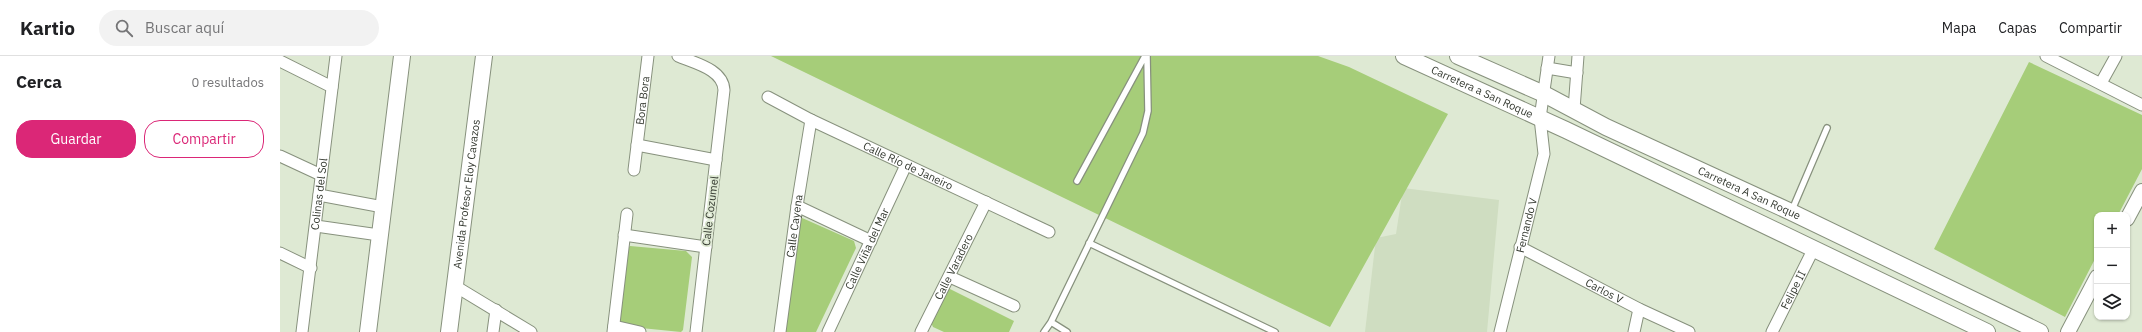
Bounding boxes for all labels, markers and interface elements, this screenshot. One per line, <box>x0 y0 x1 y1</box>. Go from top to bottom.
search box <box>99 10 379 46</box>
text: Kartio <box>20 16 75 40</box>
icon: search <box>113 17 135 39</box>
text: Buscar aquí <box>145 18 224 37</box>
text: Mapa <box>1942 19 1976 37</box>
text: Capas <box>1998 19 2037 37</box>
text: Compartir <box>2059 19 2122 37</box>
street label: Carretera a San Roque <box>1429 62 1535 121</box>
text: Cerca <box>16 71 62 93</box>
text: 0 resultados <box>191 74 264 91</box>
street label: Bora Bora <box>633 75 652 126</box>
street label: Avenida Profesor Eloy Cavazos <box>450 119 483 270</box>
button: Guardar <box>16 120 136 158</box>
button: Compartir <box>144 120 264 158</box>
street label: Calle Río de Janeiro <box>861 139 955 193</box>
street label: Colinas del Sol <box>308 157 330 231</box>
street label: Carretera A San Roque <box>1696 163 1803 223</box>
street label: Calle Cozumel <box>699 175 721 247</box>
street label: Calle Cayena <box>783 193 806 258</box>
street label: Fernando V <box>1513 196 1540 254</box>
street label: Calle Viña del Mar <box>842 206 892 292</box>
map controls <box>2094 212 2130 320</box>
button: + <box>2094 212 2130 248</box>
street label: Calle Varadero <box>931 231 976 302</box>
button: − <box>2094 248 2130 284</box>
street label: Felipe II <box>1777 268 1809 312</box>
street label: Carlos V <box>1583 275 1626 307</box>
button: layers <box>2094 284 2130 320</box>

